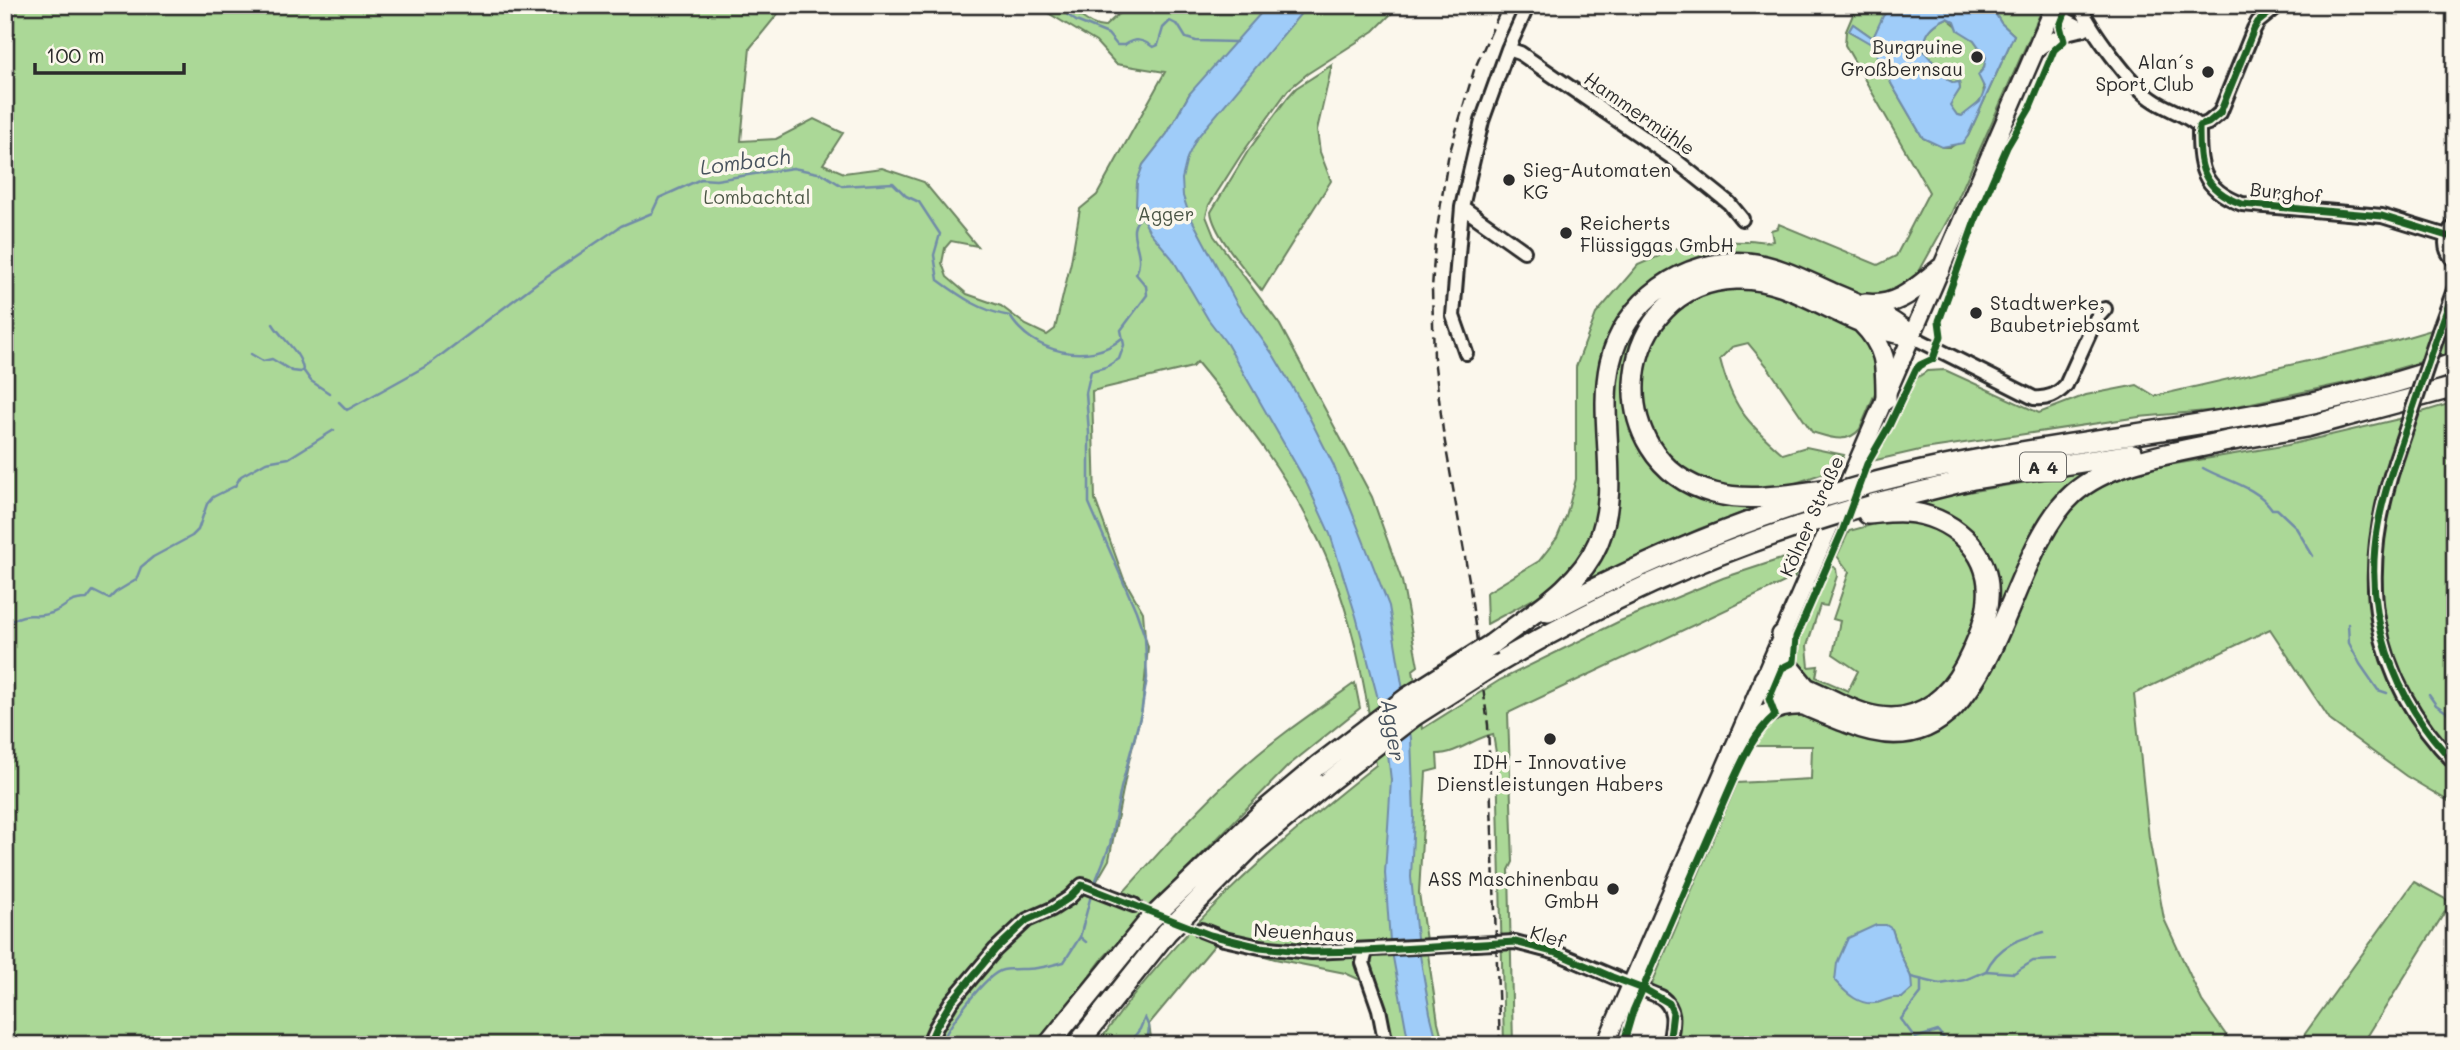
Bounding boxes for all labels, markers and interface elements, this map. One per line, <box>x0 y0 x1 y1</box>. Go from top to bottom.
scale bar <box>35 32 184 76</box>
place label: Burgruine Großbernsau <box>1841 34 1963 81</box>
text: 100 m <box>46 41 105 68</box>
marker: Burgruine Großbernsau <box>1969 49 1985 65</box>
place label: Alan´s Sport Club <box>2096 49 2194 96</box>
marker: Alan´s Sport Club <box>2200 64 2216 80</box>
street label: Hammermühle <box>1580 66 1700 160</box>
water label: Lombach <box>698 142 792 180</box>
place label: Sieg-Automaten KG <box>1523 157 1671 204</box>
marker: Sieg-Automaten KG <box>1501 172 1517 188</box>
street label: Burghof <box>2249 176 2324 208</box>
park label: Lombachtal <box>703 184 811 209</box>
park label: Agger <box>1138 201 1194 226</box>
place label: Reicherts Flüssiggas GmbH <box>1580 210 1734 257</box>
marker: Reicherts Flüssiggas GmbH <box>1558 225 1574 241</box>
place label: Stadtwerke, Baubetriebsamt <box>1990 290 2140 337</box>
marker: Stadtwerke, Baubetriebsamt <box>1968 305 1984 321</box>
street label: Kölner Straße <box>1773 452 1849 580</box>
road number: A 4 <box>2020 452 2066 481</box>
water label: Agger <box>1376 697 1412 763</box>
marker: IDH - Innovative Dienstleistungen Habers <box>1542 731 1558 747</box>
place label: IDH - Innovative Dienstleistungen Habers <box>1436 749 1664 796</box>
place label: ASS Maschinenbau GmbH <box>1427 866 1599 913</box>
marker: ASS Maschinenbau GmbH <box>1605 881 1621 897</box>
street label: Neuenhaus <box>1253 917 1355 947</box>
street label: Klef <box>1527 919 1569 953</box>

